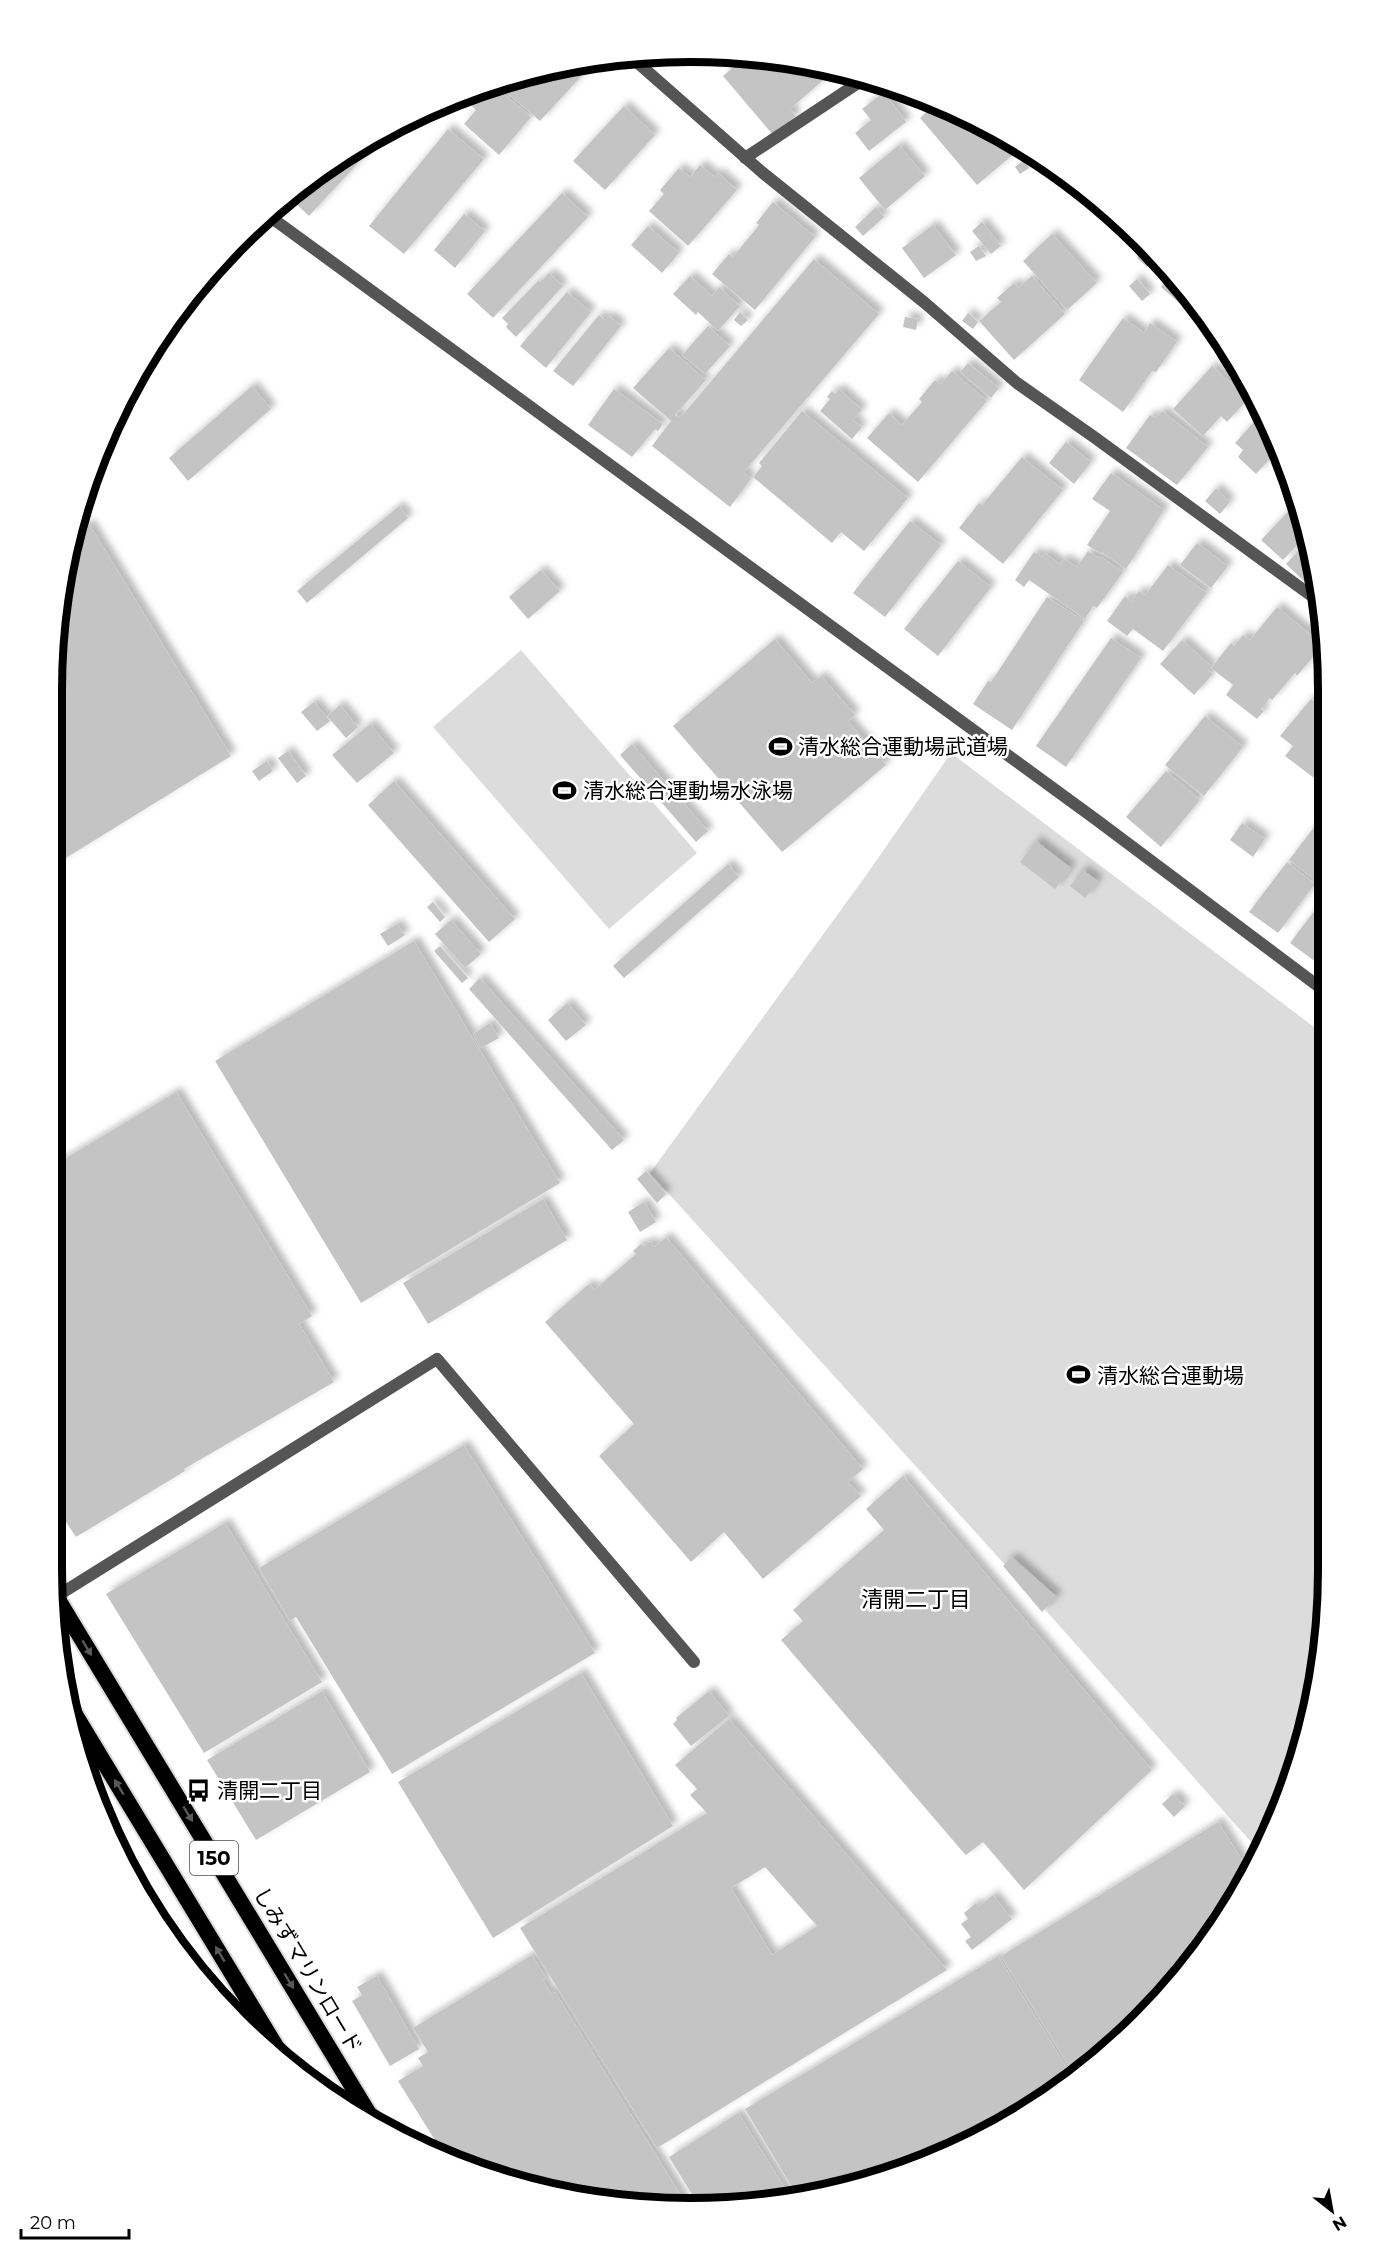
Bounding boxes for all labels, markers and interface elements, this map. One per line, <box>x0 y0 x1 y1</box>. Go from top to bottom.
sports icon: 清水総合運動場武道場 <box>767 733 793 759</box>
place label: 清水総合運動場武道場 <box>798 734 1008 759</box>
sports icon: 清水総合運動場水泳場 <box>552 777 578 803</box>
place label: 清水総合運動場水泳場 <box>583 778 793 803</box>
sports icon: 清水総合運動場 <box>1066 1362 1092 1388</box>
place label: 清水総合運動場 <box>1097 1363 1244 1388</box>
district label: 清開二丁目 <box>861 1586 971 1613</box>
one-way arrow <box>81 1640 92 1656</box>
bus stop icon: 清開二丁目 <box>186 1777 212 1803</box>
place label: 清開二丁目 <box>217 1778 322 1803</box>
one-way arrow <box>114 1779 125 1795</box>
one-way arrow <box>182 1806 193 1822</box>
road number: 150 <box>190 1841 238 1875</box>
street label: しみずマリンロード <box>249 1883 367 2057</box>
one-way arrow <box>215 1945 225 1962</box>
one-way arrow <box>283 1973 294 1989</box>
north arrow <box>1302 2181 1362 2241</box>
scale bar <box>21 2202 129 2240</box>
text: 20 m <box>30 2212 76 2234</box>
text: N <box>1329 2212 1350 2235</box>

